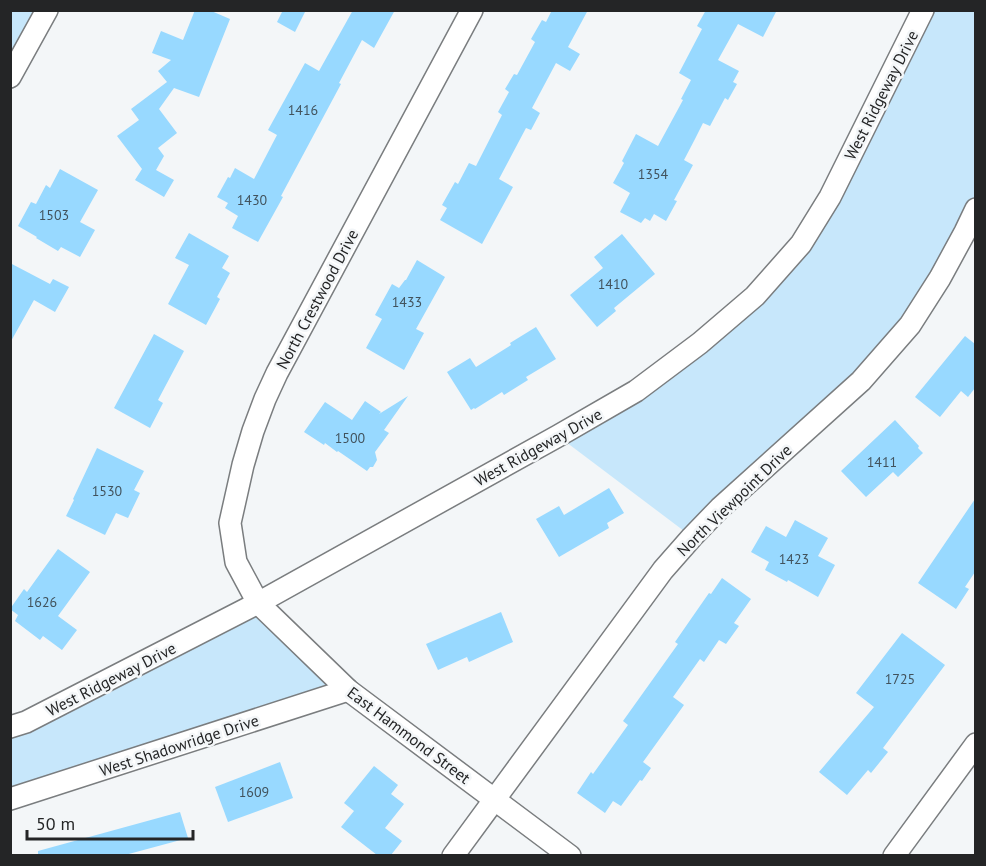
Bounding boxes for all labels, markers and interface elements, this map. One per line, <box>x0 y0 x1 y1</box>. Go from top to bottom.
street label: West Ridgeway Drive <box>840 27 922 163</box>
house number: 1416 <box>288 101 318 119</box>
house number: 1354 <box>638 165 669 183</box>
house number: 1430 <box>237 191 268 209</box>
house number: 1503 <box>39 206 69 224</box>
street label: North Crestwood Drive <box>272 226 362 372</box>
house number: 1410 <box>598 275 629 293</box>
house number: 1433 <box>392 293 422 311</box>
street label: West Ridgeway Drive <box>471 404 605 490</box>
house number: 1500 <box>335 429 366 447</box>
street label: North Viewpoint Drive <box>672 440 796 560</box>
house number: 1411 <box>867 453 897 471</box>
house number: 1530 <box>92 482 123 500</box>
house number: 1423 <box>779 550 809 568</box>
house number: 1626 <box>27 593 57 611</box>
street label: West Ridgeway Drive <box>43 638 179 720</box>
house number: 1725 <box>885 670 915 688</box>
street label: East Hammond Street <box>344 682 475 788</box>
street label: West Shadowridge Drive <box>97 710 261 780</box>
house number: 1609 <box>239 783 269 801</box>
scale bar <box>27 803 194 841</box>
text: 50 m <box>36 812 75 835</box>

